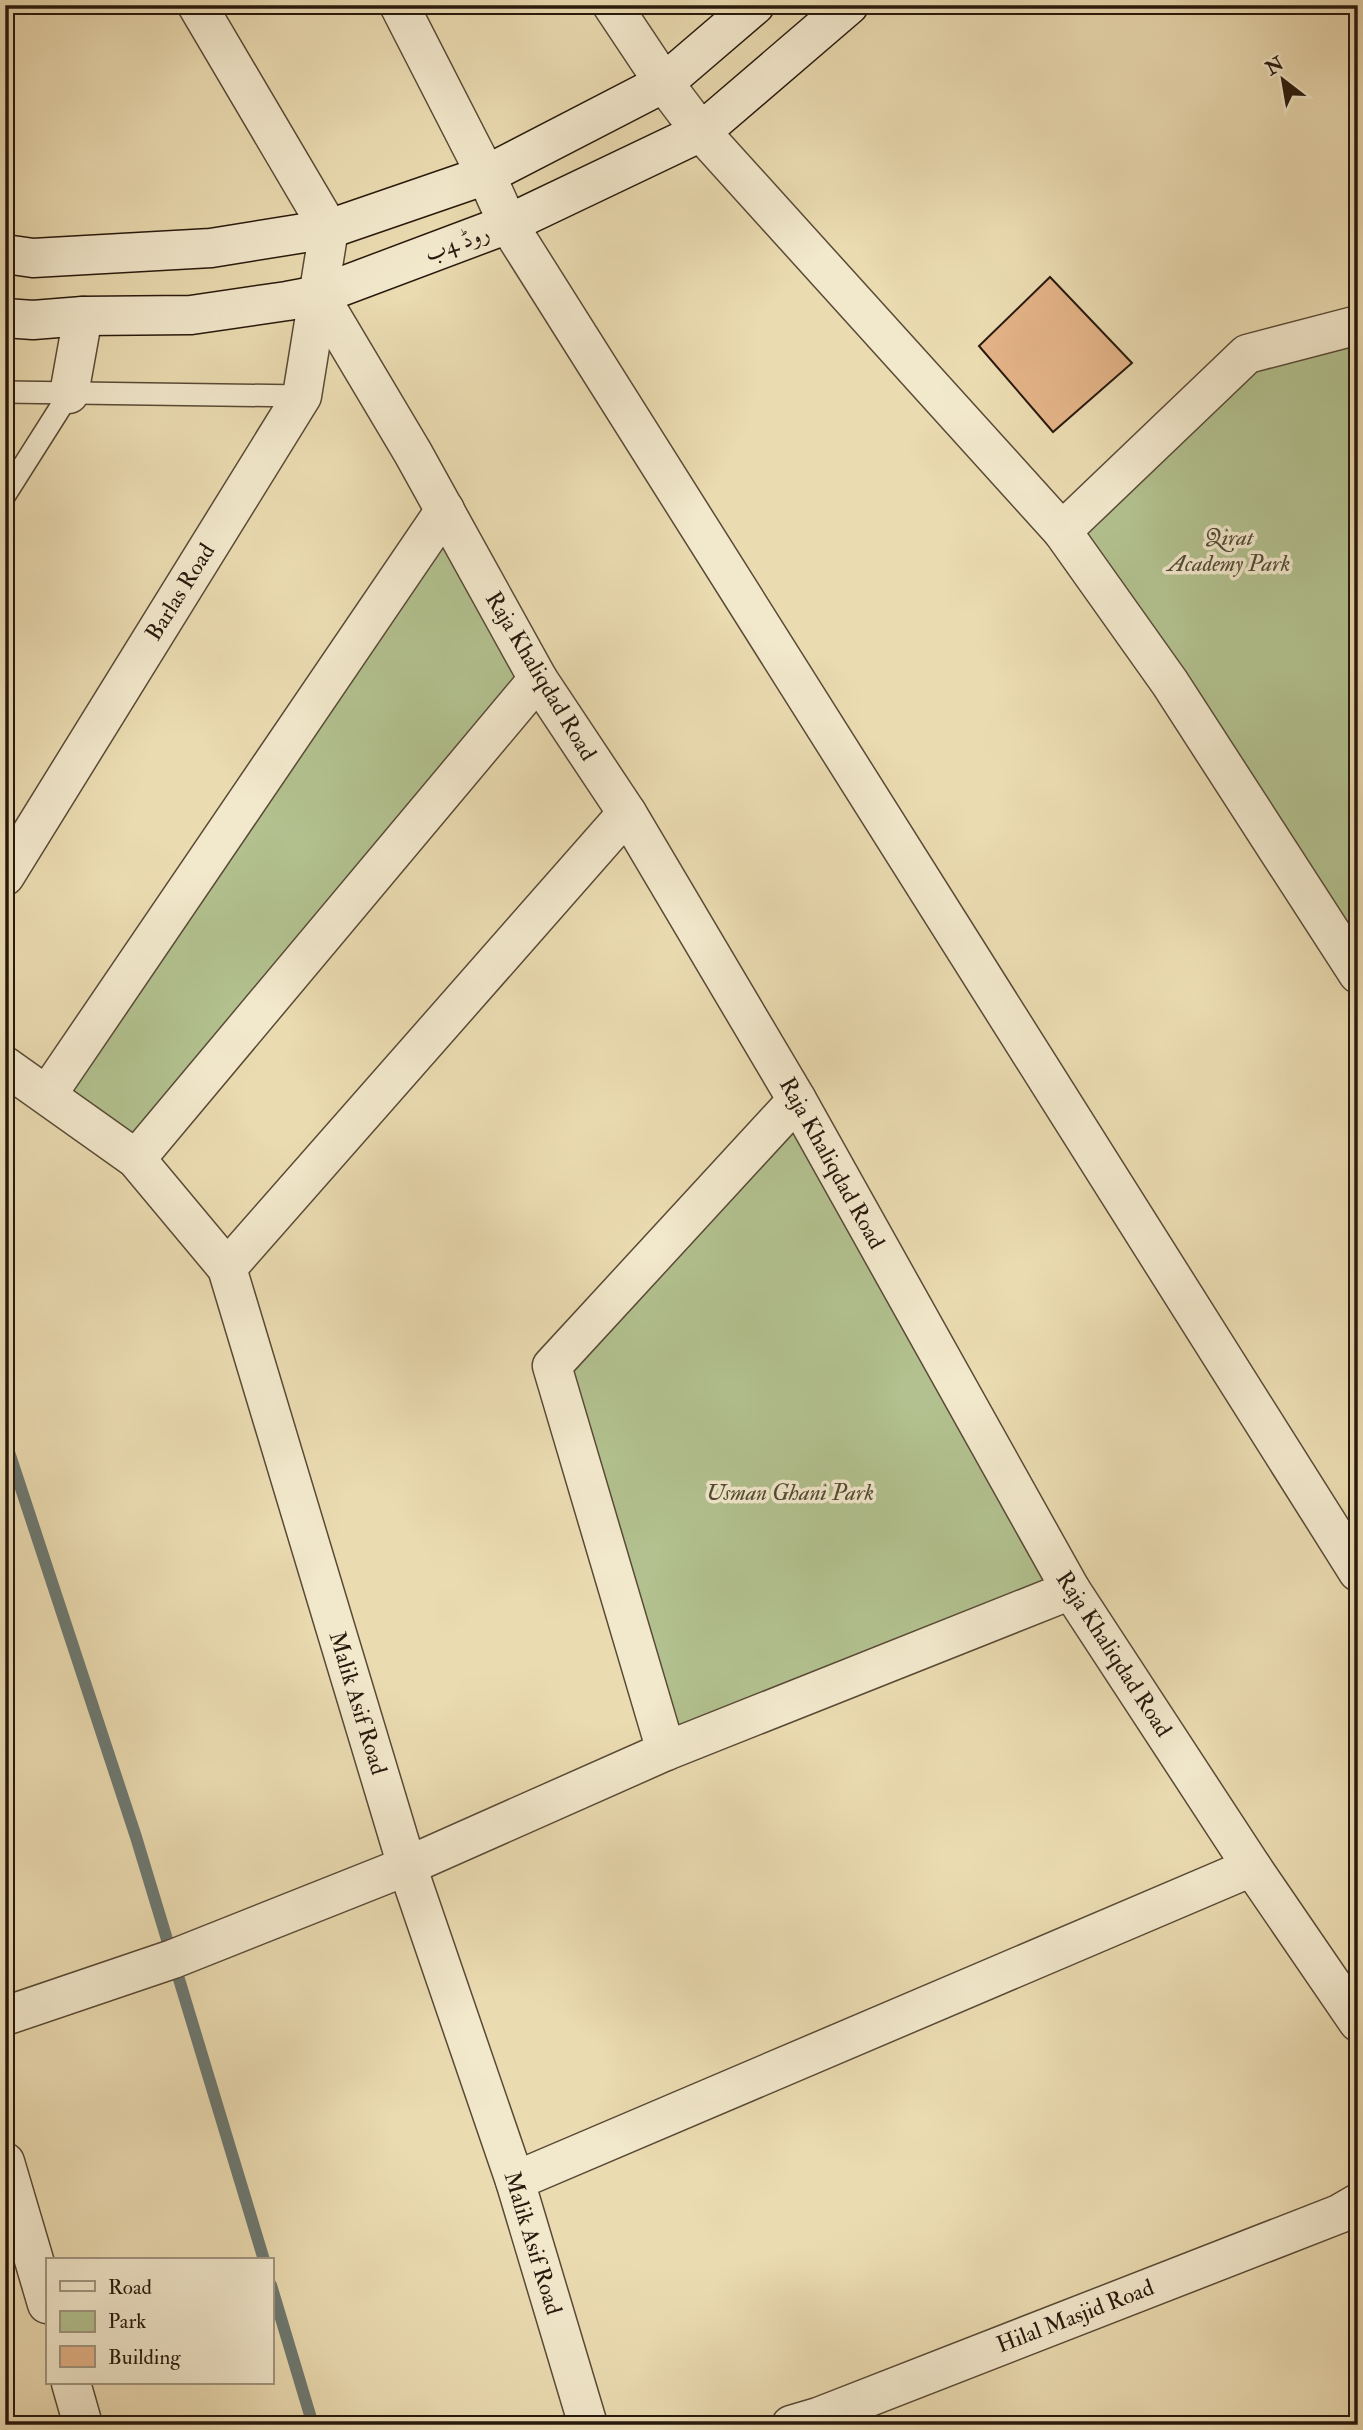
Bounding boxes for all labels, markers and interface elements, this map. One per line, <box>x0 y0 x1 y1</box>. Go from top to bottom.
north arrow <box>1248 46 1318 116</box>
text: N <box>1260 51 1289 81</box>
street label: روڈ 4ب <box>420 218 494 268</box>
park label: Qirat Academy Park <box>1165 523 1290 578</box>
street label: Barlas Road <box>139 538 221 646</box>
street label: Raja Khaliqdad Road <box>479 586 603 766</box>
street label: Raja Khaliqdad Road <box>773 1072 891 1254</box>
park label: Usman Ghani Park <box>706 1478 874 1507</box>
street label: Raja Khaliqdad Road <box>1050 1566 1178 1742</box>
street label: Malik Asif Road <box>322 1628 394 1778</box>
street label: Malik Asif Road <box>497 2168 569 2318</box>
legend <box>46 2258 273 2384</box>
street label: Hilal Masjid Road <box>992 2273 1158 2359</box>
text: Road <box>108 2274 153 2301</box>
text: Park <box>108 2308 146 2335</box>
text: Building <box>108 2344 181 2371</box>

